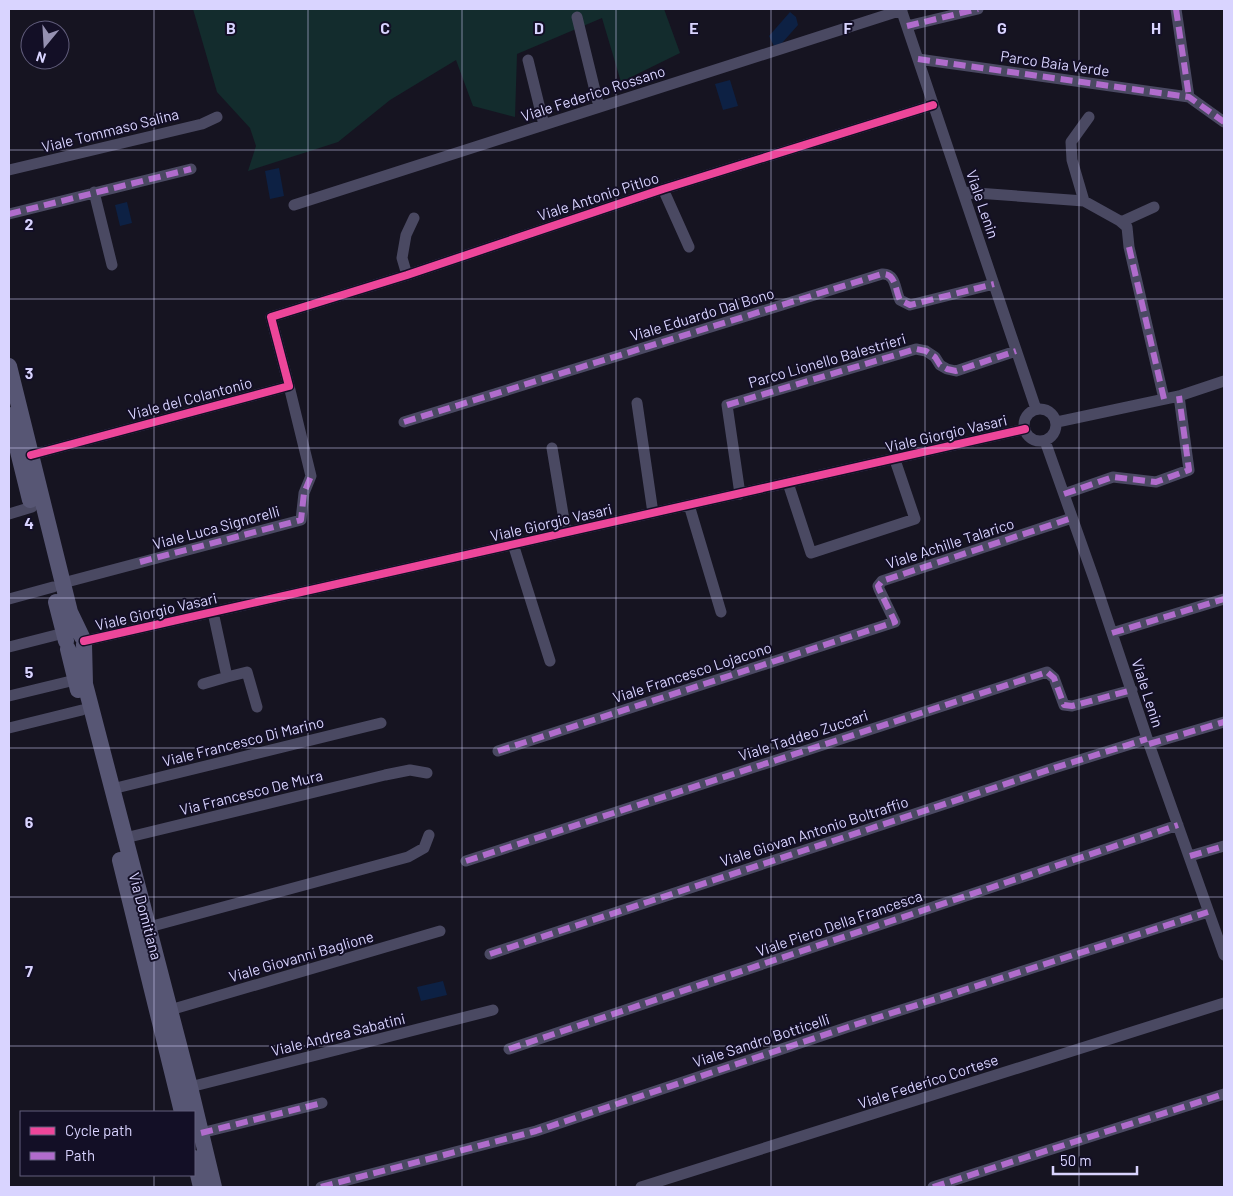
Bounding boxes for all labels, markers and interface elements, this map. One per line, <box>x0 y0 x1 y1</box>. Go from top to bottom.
text: B <box>226 18 236 37</box>
text: C <box>380 18 390 37</box>
text: D <box>534 18 544 37</box>
text: E <box>689 18 699 37</box>
text: F <box>844 18 853 37</box>
text: G <box>997 18 1007 37</box>
text: H <box>1151 18 1161 37</box>
north arrow <box>20 20 70 70</box>
street label: Parco Baia Verde <box>999 46 1111 80</box>
text: N <box>34 48 48 67</box>
street label: Viale Federico Rossano <box>519 61 667 125</box>
street label: Viale Tommaso Salina <box>40 104 180 156</box>
street label: Viale Lenin <box>963 167 1003 241</box>
street label: Viale Antonio Pitloo <box>535 168 661 224</box>
text: 2 <box>25 214 34 233</box>
street label: Viale Eduardo Dal Bono <box>628 284 776 344</box>
street label: Parco Lionello Balestrieri <box>746 329 908 391</box>
text: 3 <box>25 363 33 382</box>
street label: Viale del Colantonio <box>126 373 254 423</box>
street label: Viale Giorgio Vasari <box>883 410 1009 456</box>
street label: Viale Giorgio Vasari <box>488 499 614 545</box>
street label: Viale Luca Signorelli <box>151 501 281 553</box>
text: 4 <box>24 513 34 532</box>
street label: Viale Achille Talarico <box>884 514 1016 572</box>
street label: Viale Giorgio Vasari <box>93 588 219 634</box>
street label: Viale Francesco Lojacono <box>610 638 774 706</box>
street label: Viale Lenin <box>1128 656 1168 730</box>
text: 5 <box>25 662 34 681</box>
street label: Viale Taddeo Zuccari <box>736 706 870 764</box>
street label: Viale Francesco Di Marino <box>160 712 326 770</box>
street label: Via Francesco De Mura <box>178 766 324 818</box>
street label: Viale Giovan Antonio Boltraffio <box>718 792 910 870</box>
text: 6 <box>25 812 34 831</box>
street label: Via Domitiana <box>126 870 166 962</box>
street label: Viale Piero Della Francesca <box>754 886 924 960</box>
street label: Viale Giovanni Baglione <box>227 927 375 985</box>
text: 7 <box>25 961 33 980</box>
street label: Viale Andrea Sabatini <box>269 1009 407 1059</box>
street label: Viale Sandro Botticelli <box>690 1009 832 1071</box>
street label: Viale Federico Cortese <box>856 1050 1000 1112</box>
legend <box>20 1111 195 1176</box>
text: Cycle path <box>65 1121 132 1139</box>
scale bar <box>1053 1144 1137 1176</box>
text: Path <box>65 1146 95 1164</box>
text: 50 m <box>1060 1151 1092 1169</box>

